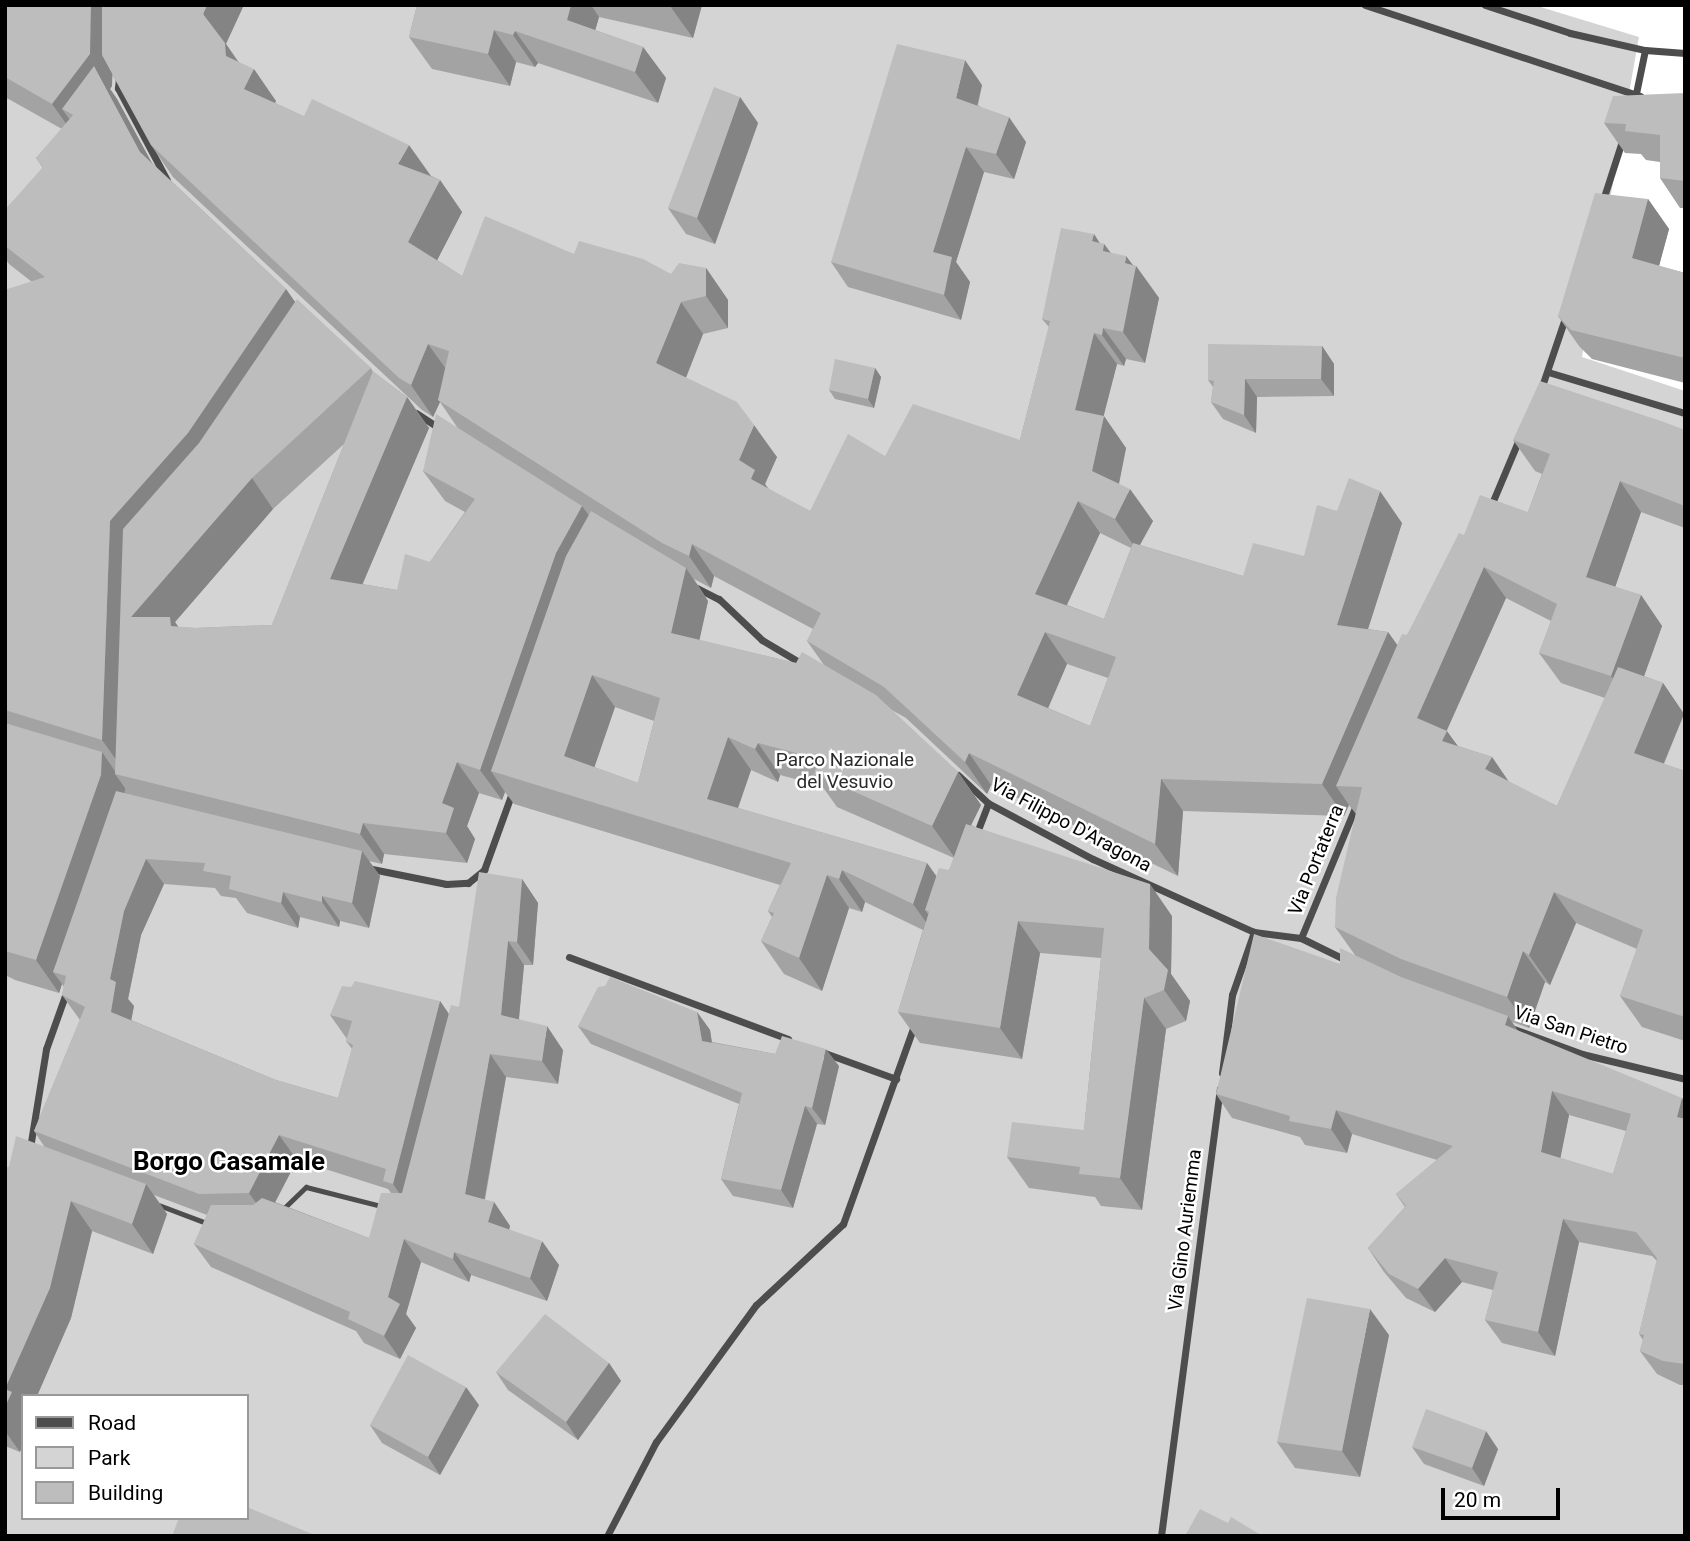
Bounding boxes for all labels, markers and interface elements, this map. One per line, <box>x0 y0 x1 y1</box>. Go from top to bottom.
park label: Parco Nazionale del Vesuvio <box>776 749 914 793</box>
street label: Via Filippo D'Aragona <box>987 773 1155 877</box>
street label: Via Portaterra <box>1284 801 1348 919</box>
street label: Via San Pietro <box>1511 1001 1631 1059</box>
district label: Borgo Casamale <box>133 1146 325 1178</box>
street label: Via Gino Auriemma <box>1164 1148 1206 1312</box>
legend <box>21 1394 248 1520</box>
text: Road <box>88 1411 136 1435</box>
text: Park <box>88 1446 130 1470</box>
scale bar <box>1445 1474 1564 1518</box>
text: Building <box>88 1481 163 1505</box>
text: 20 m <box>1454 1488 1501 1512</box>

